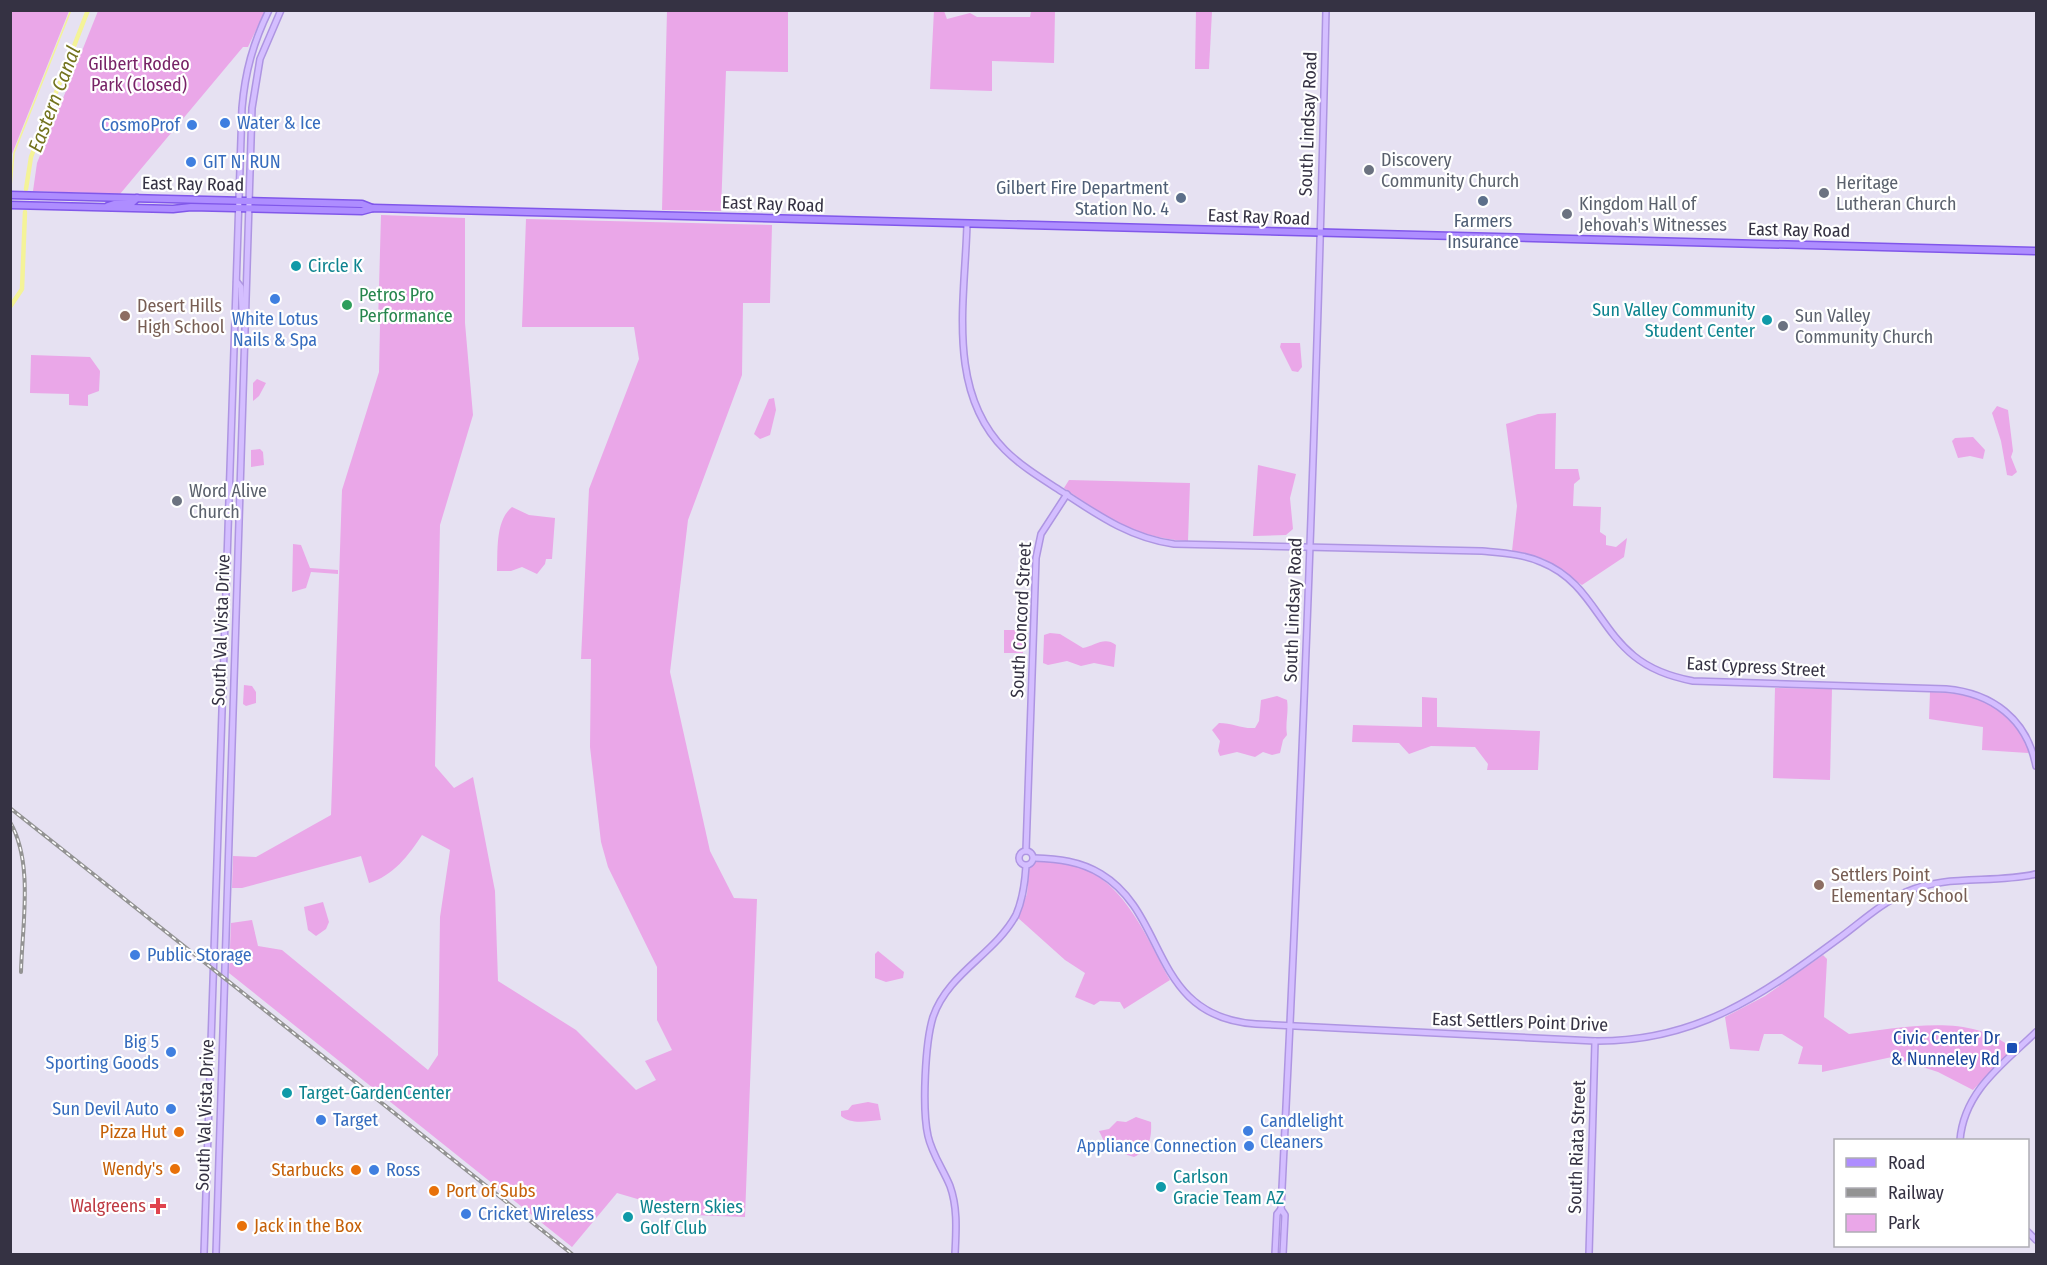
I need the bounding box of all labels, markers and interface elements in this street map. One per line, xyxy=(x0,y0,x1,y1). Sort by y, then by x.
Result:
water label: Eastern Canal xyxy=(23,43,85,155)
street label: South Lindsay Road xyxy=(1294,51,1322,197)
park label: Gilbert Rodeo Park (Closed) xyxy=(88,53,190,96)
place label: Water & Ice xyxy=(237,112,321,134)
place label: CosmoProf xyxy=(101,114,181,136)
marker: Water & Ice xyxy=(218,116,232,130)
marker: CosmoProf xyxy=(185,118,199,132)
place label: Discovery Community Church xyxy=(1381,149,1519,192)
place label: GIT N' RUN xyxy=(203,151,281,173)
marker: GIT N' RUN xyxy=(184,155,198,169)
marker: Discovery Community Church xyxy=(1362,163,1376,177)
street label: East Ray Road xyxy=(142,172,244,196)
place label: Heritage Lutheran Church xyxy=(1836,172,1956,215)
place label: Gilbert Fire Department Station No. 4 xyxy=(996,177,1169,220)
marker: Heritage Lutheran Church xyxy=(1817,186,1831,200)
street label: East Ray Road xyxy=(721,191,825,217)
marker: Gilbert Fire Department Station No. 4 xyxy=(1174,191,1188,205)
place label: Kingdom Hall of Jehovah's Witnesses xyxy=(1579,193,1727,236)
marker: Farmers Insurance xyxy=(1476,194,1490,208)
street label: East Ray Road xyxy=(1207,204,1311,230)
marker: Kingdom Hall of Jehovah's Witnesses xyxy=(1560,207,1574,221)
place label: Farmers Insurance xyxy=(1447,210,1519,253)
street label: East Ray Road xyxy=(1748,218,1850,242)
place label: Circle K xyxy=(308,255,363,277)
marker: Circle K xyxy=(289,259,303,273)
place label: Petros Pro Performance xyxy=(359,284,453,327)
marker: White Lotus Nails & Spa xyxy=(268,292,282,306)
place label: Desert Hills High School xyxy=(137,295,225,338)
marker: Petros Pro Performance xyxy=(340,298,354,312)
place label: Sun Valley Community Student Center xyxy=(1592,299,1756,342)
place label: Sun Valley Community Church xyxy=(1795,305,1933,348)
place label: White Lotus Nails & Spa xyxy=(232,308,318,351)
marker: Desert Hills High School xyxy=(118,309,132,323)
marker: Sun Valley Community Student Center xyxy=(1760,313,1774,327)
marker: Sun Valley Community Church xyxy=(1776,319,1790,333)
place label: Word Alive Church xyxy=(189,480,267,523)
marker: Word Alive Church xyxy=(170,494,184,508)
street label: South Lindsay Road xyxy=(1279,537,1307,683)
street label: South Concord Street xyxy=(1006,541,1036,698)
street label: South Val Vista Drive xyxy=(207,554,235,706)
street label: East Cypress Street xyxy=(1686,652,1826,682)
place label: Settlers Point Elementary School xyxy=(1831,864,1968,907)
marker: Settlers Point Elementary School xyxy=(1812,878,1826,892)
place label: Public Storage xyxy=(147,944,252,966)
marker: Public Storage xyxy=(128,948,142,962)
street label: East Settlers Point Drive xyxy=(1432,1008,1609,1036)
place label: Civic Center Dr & Nunneley Rd xyxy=(1891,1027,2001,1070)
place label: Big 5 Sporting Goods xyxy=(46,1031,159,1074)
street label: South Val Vista Drive xyxy=(191,1039,219,1191)
marker: Civic Center Dr & Nunneley Rd xyxy=(2005,1041,2019,1055)
marker: Big 5 Sporting Goods xyxy=(164,1045,178,1059)
street label: South Riata Street xyxy=(1564,1080,1590,1214)
place label: Target-GardenCenter xyxy=(299,1082,452,1104)
marker: Target-GardenCenter xyxy=(280,1086,294,1100)
place label: Sun Devil Auto xyxy=(52,1098,159,1120)
marker: Sun Devil Auto xyxy=(164,1102,178,1116)
place label: Target xyxy=(333,1109,378,1131)
place label: Candlelight Cleaners xyxy=(1260,1110,1344,1153)
marker: Target xyxy=(314,1113,328,1127)
place label: Pizza Hut xyxy=(100,1121,167,1143)
marker: Candlelight Cleaners xyxy=(1241,1124,1255,1138)
marker: Pizza Hut xyxy=(172,1125,186,1139)
place label: Appliance Connection xyxy=(1077,1135,1237,1157)
marker: Appliance Connection xyxy=(1242,1139,1256,1153)
legend xyxy=(1834,1139,2029,1247)
text: Road xyxy=(1888,1152,1925,1174)
place label: Wendy's xyxy=(103,1158,163,1180)
place label: Starbucks xyxy=(272,1159,344,1181)
place label: Ross xyxy=(386,1159,421,1181)
marker: Wendy's xyxy=(168,1162,182,1176)
marker: Starbucks xyxy=(349,1163,363,1177)
marker: Ross xyxy=(367,1163,381,1177)
place label: Carlson Gracie Team AZ xyxy=(1173,1166,1284,1209)
place label: Port of Subs xyxy=(446,1180,536,1202)
marker: Carlson Gracie Team AZ xyxy=(1154,1180,1168,1194)
text: Railway xyxy=(1888,1182,1944,1204)
marker: Port of Subs xyxy=(427,1184,441,1198)
place label: Walgreens xyxy=(70,1195,146,1217)
place label: Western Skies Golf Club xyxy=(640,1196,743,1239)
marker: Walgreens xyxy=(151,1199,165,1213)
place label: Cricket Wireless xyxy=(478,1203,594,1225)
marker: Cricket Wireless xyxy=(459,1207,473,1221)
marker: Western Skies Golf Club xyxy=(621,1210,635,1224)
text: Park xyxy=(1888,1212,1921,1234)
place label: Jack in the Box xyxy=(254,1215,362,1237)
marker: Jack in the Box xyxy=(235,1219,249,1233)

